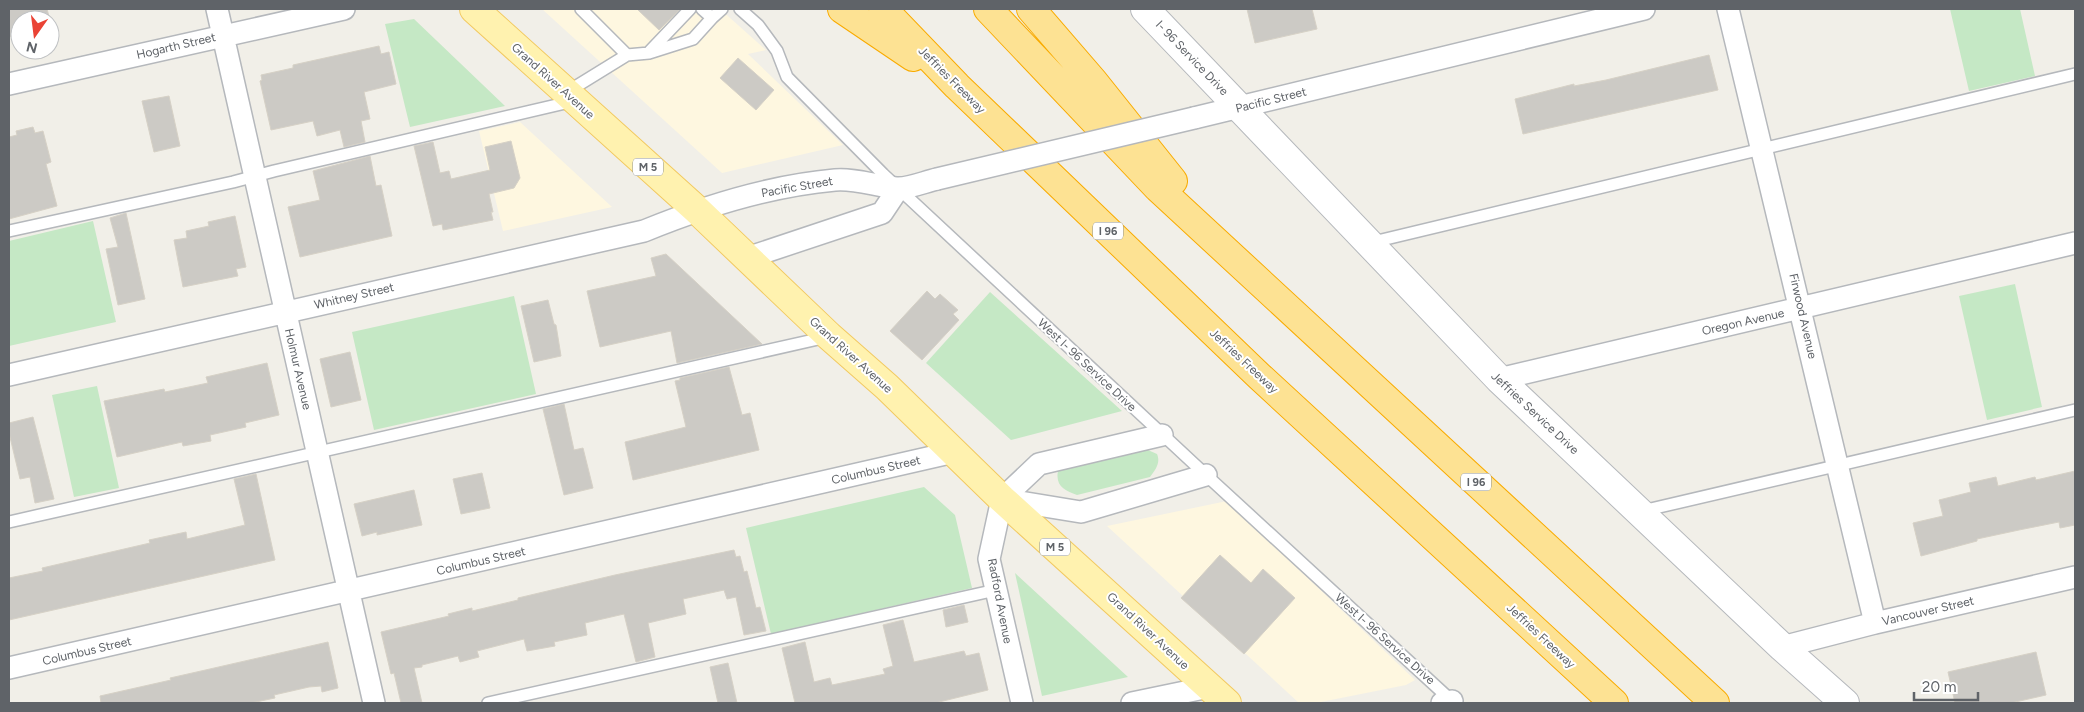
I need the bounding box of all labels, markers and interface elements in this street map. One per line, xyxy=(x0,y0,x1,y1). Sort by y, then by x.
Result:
north arrow xyxy=(10,10,60,60)
street label: I- 96 Service Drive xyxy=(1153,18,1232,99)
street label: Hogarth Street xyxy=(135,30,217,62)
text: N xyxy=(25,38,39,57)
street label: Grand River Avenue xyxy=(509,40,598,122)
street label: Jeffries Freeway xyxy=(916,44,989,117)
street label: Pacific Street xyxy=(1234,84,1308,116)
road number: M 5 xyxy=(633,158,663,176)
street label: Pacific Street xyxy=(760,174,834,200)
road number: I 96 xyxy=(1093,222,1123,240)
street label: Firwood Avenue xyxy=(1786,272,1820,360)
street label: Whitney Street xyxy=(313,280,396,312)
street label: Oregon Avenue xyxy=(1700,306,1786,338)
street label: Grand River Avenue xyxy=(807,314,896,396)
street label: West I- 96 Service Drive xyxy=(1035,316,1139,414)
street label: Jeffries Freeway xyxy=(1207,326,1282,397)
street label: Holmur Avenue xyxy=(282,327,314,412)
street label: Jeffries Service Drive xyxy=(1488,369,1582,457)
street label: Columbus Street xyxy=(830,453,922,487)
road number: I 96 xyxy=(1461,474,1491,491)
road number: M 5 xyxy=(1040,538,1070,556)
street label: Columbus Street xyxy=(435,544,527,578)
street label: Radford Avenue xyxy=(985,557,1015,645)
street label: Grand River Avenue xyxy=(1104,590,1192,673)
street label: West I- 96 Service Drive xyxy=(1332,591,1438,688)
street label: Vancouver Street xyxy=(1881,593,1976,628)
street label: Jeffries Freeway xyxy=(1504,601,1579,672)
street label: Columbus Street xyxy=(41,634,133,668)
scale bar xyxy=(1914,670,1978,702)
text: 20 m xyxy=(1922,678,1956,696)

